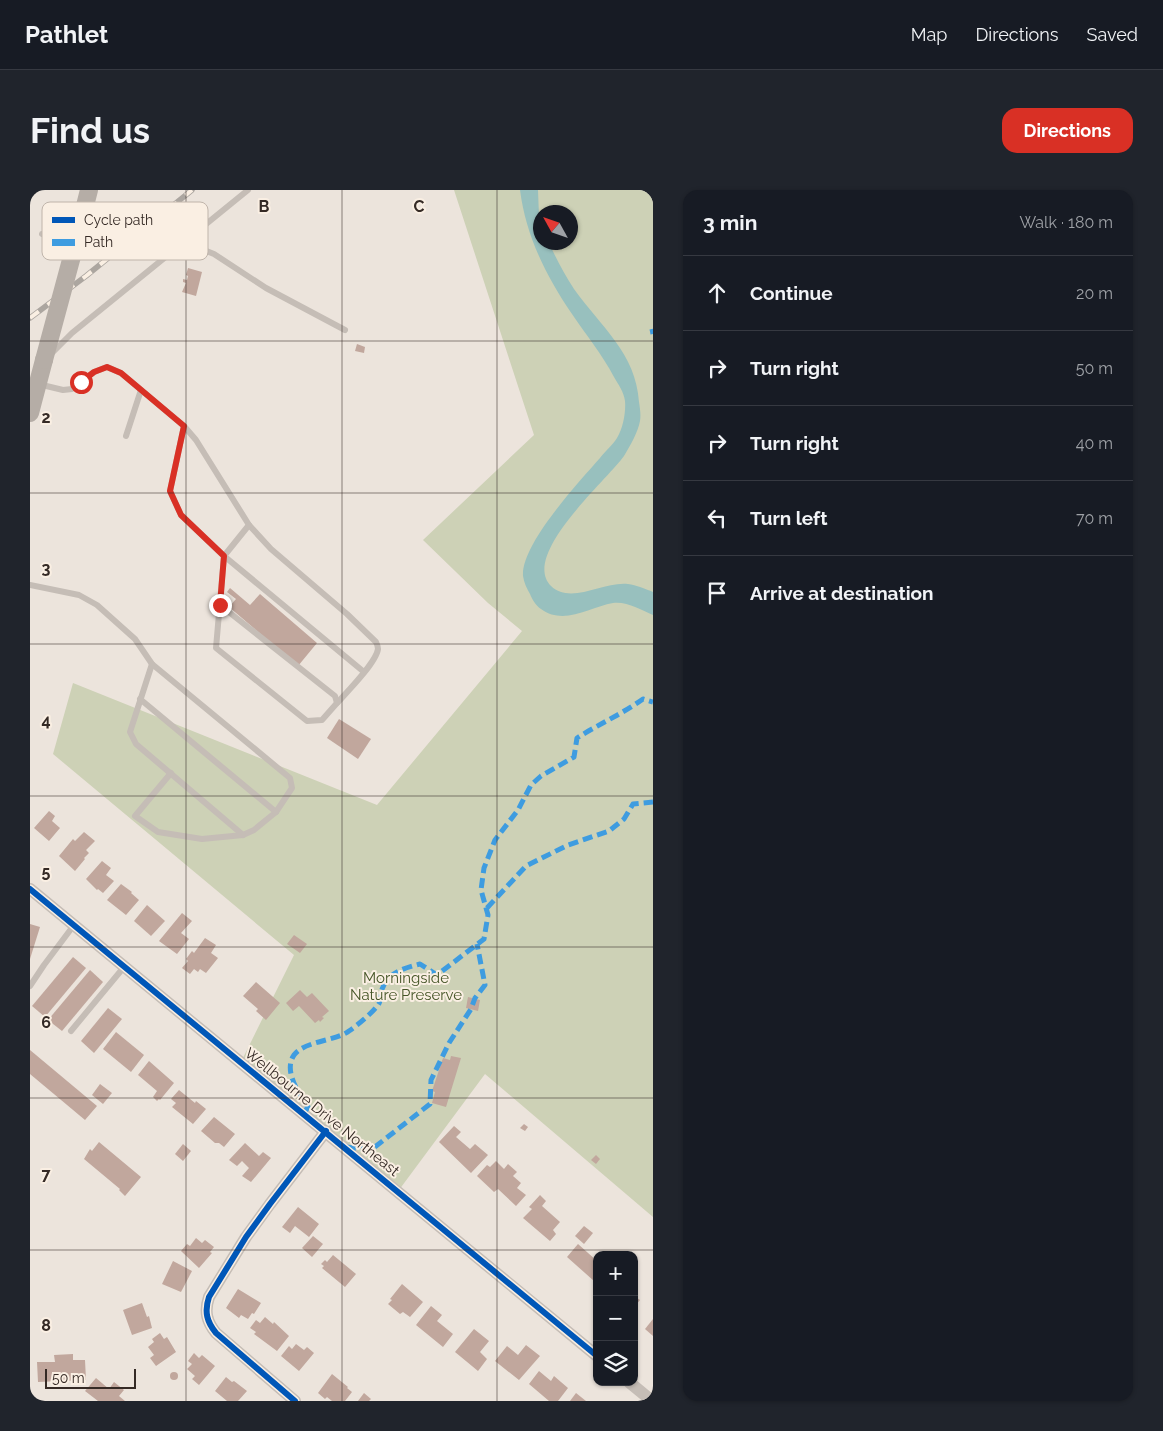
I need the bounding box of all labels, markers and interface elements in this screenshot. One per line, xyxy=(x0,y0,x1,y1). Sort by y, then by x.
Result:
text: Pathlet xyxy=(25,20,108,49)
text: Map xyxy=(911,24,947,45)
text: Directions xyxy=(975,24,1059,45)
text: Saved xyxy=(1087,24,1138,45)
button: Directions xyxy=(1002,108,1133,153)
text: Find us xyxy=(30,110,150,151)
text: B xyxy=(259,197,270,216)
text: C xyxy=(414,197,425,216)
legend xyxy=(42,202,208,260)
north arrow xyxy=(533,205,578,250)
text: 3 min xyxy=(703,210,757,235)
text: Cycle path xyxy=(84,212,153,228)
text: Walk · 180 m xyxy=(1019,213,1113,232)
text: Path xyxy=(84,234,113,250)
icon: ahead xyxy=(703,279,731,307)
text: Continue xyxy=(750,282,833,304)
text: 20 m xyxy=(1076,284,1113,303)
icon: right xyxy=(703,354,731,382)
text: Turn right xyxy=(750,357,839,379)
text: 50 m xyxy=(1076,359,1113,378)
route start xyxy=(70,371,93,394)
text: 2 xyxy=(41,408,51,427)
icon: right xyxy=(703,429,731,457)
text: Turn right xyxy=(750,432,839,454)
text: 40 m xyxy=(1076,434,1113,453)
icon: left xyxy=(703,504,731,532)
text: Turn left xyxy=(750,507,827,529)
text: 70 m xyxy=(1076,509,1113,528)
text: 3 xyxy=(42,559,51,578)
icon: arrive xyxy=(703,579,731,607)
text: Arrive at destination xyxy=(750,582,934,604)
route end xyxy=(209,594,232,617)
text: 4 xyxy=(41,711,51,730)
text: 5 xyxy=(42,862,51,881)
park label: Morningside Nature Preserve xyxy=(350,969,462,1004)
text: 6 xyxy=(41,1013,51,1032)
street label: Wellbourne Drive Northeast xyxy=(241,1044,403,1180)
text: 7 xyxy=(42,1165,51,1184)
map controls xyxy=(593,1251,638,1386)
button: + xyxy=(593,1251,638,1296)
button: − xyxy=(593,1296,638,1341)
text: 8 xyxy=(41,1316,51,1335)
button: layers xyxy=(593,1341,638,1386)
scale bar xyxy=(45,1366,136,1389)
text: 50 m xyxy=(52,1370,85,1386)

